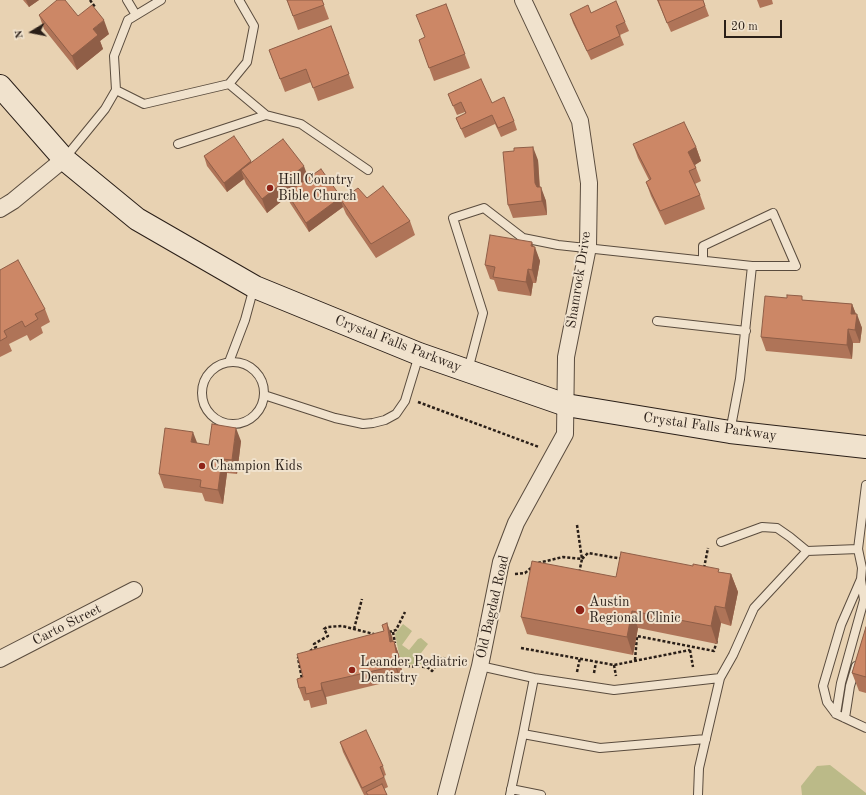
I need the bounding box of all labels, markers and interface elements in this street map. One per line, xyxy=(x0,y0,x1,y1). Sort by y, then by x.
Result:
north arrow xyxy=(12,12,52,52)
scale bar xyxy=(726,12,784,38)
text: 20 m xyxy=(731,21,758,33)
text: N xyxy=(14,29,26,39)
place label: Hill Country Bible Church xyxy=(278,172,357,204)
marker: Hill Country Bible Church xyxy=(265,183,275,193)
street label: Shamrock Drive xyxy=(563,230,595,330)
street label: Crystal Falls Parkway xyxy=(332,312,464,376)
street label: Crystal Falls Parkway xyxy=(642,409,778,445)
place label: Champion Kids xyxy=(210,458,302,474)
marker: Champion Kids xyxy=(197,461,207,471)
street label: Old Bagdad Road xyxy=(473,554,513,660)
place label: Austin Regional Clinic xyxy=(589,594,680,626)
street label: Carto Street xyxy=(30,601,104,649)
marker: Austin Regional Clinic xyxy=(574,604,586,616)
place label: Leander Pediatric Dentistry xyxy=(360,654,467,686)
marker: Leander Pediatric Dentistry xyxy=(347,665,357,675)

